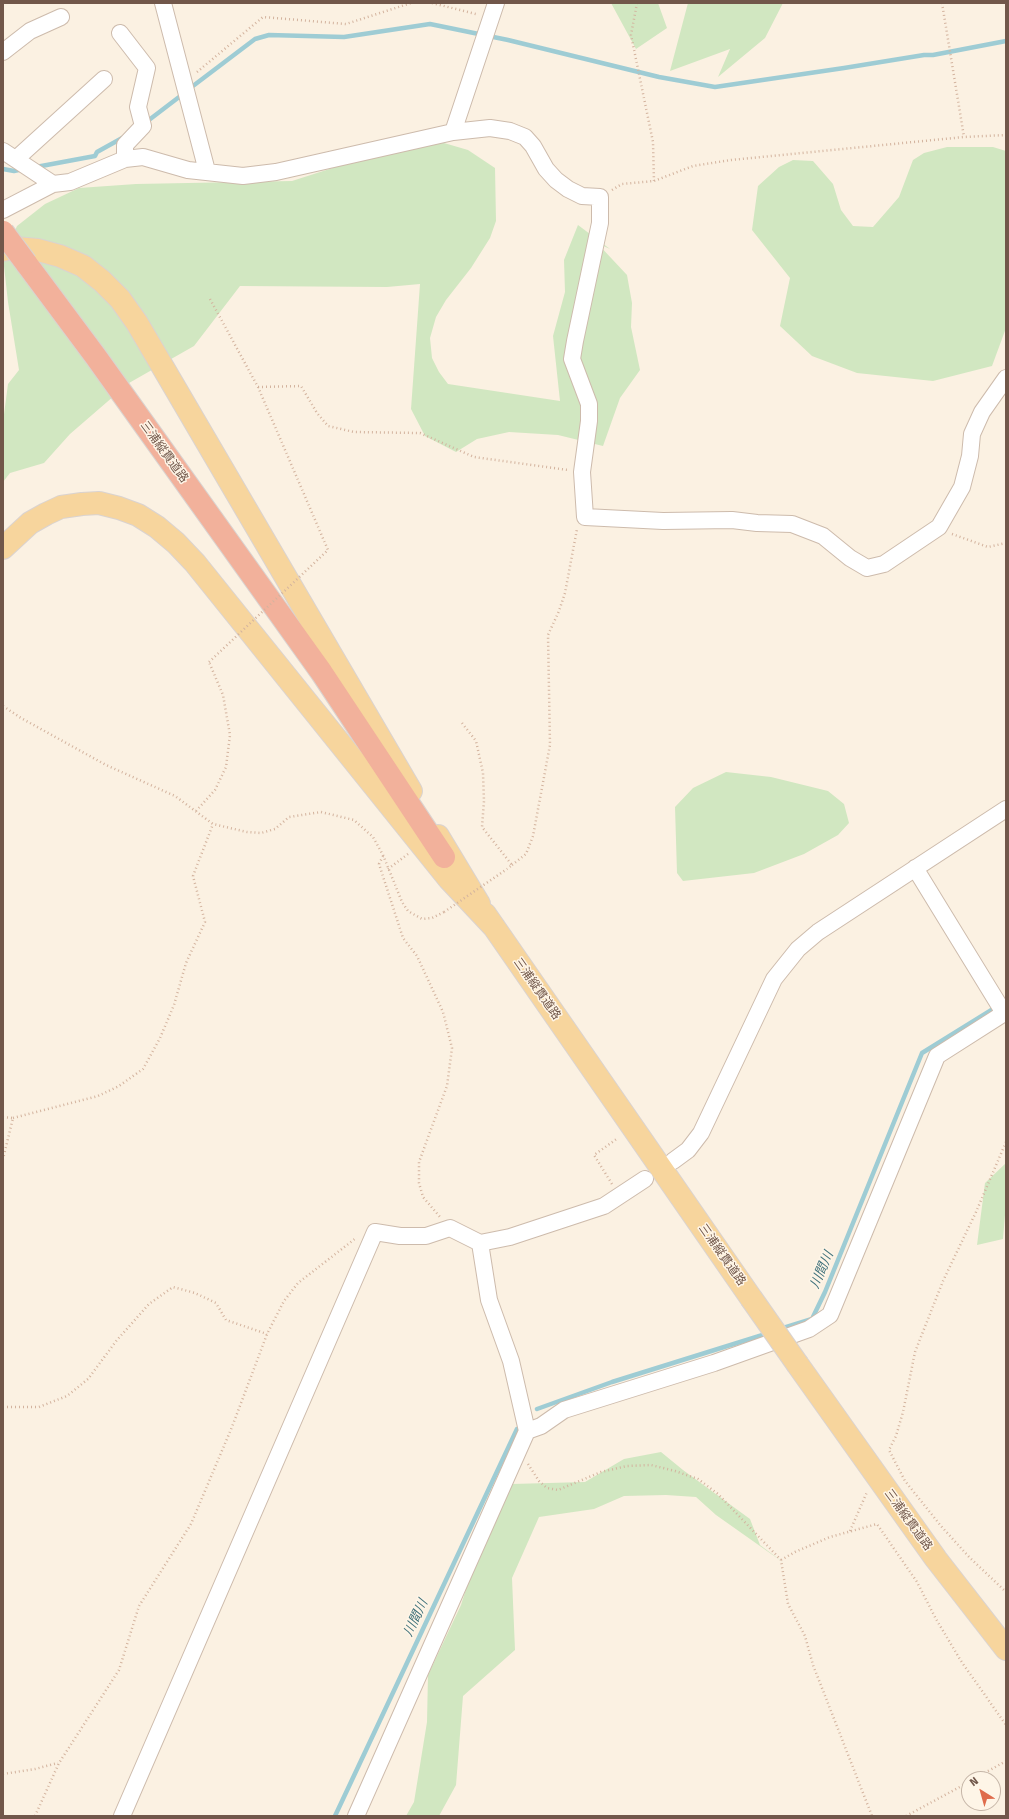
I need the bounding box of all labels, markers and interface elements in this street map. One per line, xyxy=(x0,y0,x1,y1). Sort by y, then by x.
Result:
street label: 三浦縦貫道路 xyxy=(137,419,191,485)
street label: 三浦縦貫道路 xyxy=(510,955,564,1023)
street label: 三浦縦貫道路 xyxy=(695,1221,749,1289)
water label: 川間川 xyxy=(807,1249,837,1291)
street label: 三浦縦貫道路 xyxy=(881,1487,935,1553)
water label: 川間川 xyxy=(401,1597,431,1639)
north arrow xyxy=(961,1771,1001,1811)
text: N xyxy=(967,1774,981,1789)

